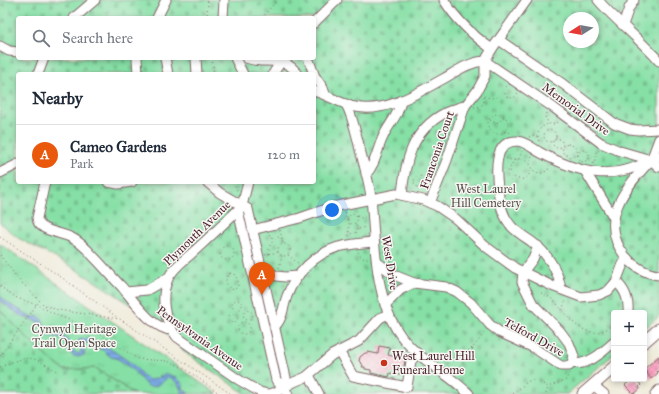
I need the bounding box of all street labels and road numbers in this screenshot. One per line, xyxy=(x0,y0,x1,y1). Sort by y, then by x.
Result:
street label: Memorial Drive xyxy=(540,80,612,138)
street label: Franconia Court xyxy=(417,108,457,191)
street label: Plymouth Avenue xyxy=(161,198,233,268)
street label: West Drive xyxy=(379,235,401,291)
street label: Pennsylvania Avenue xyxy=(154,303,246,373)
street label: Telford Drive xyxy=(502,315,566,359)

